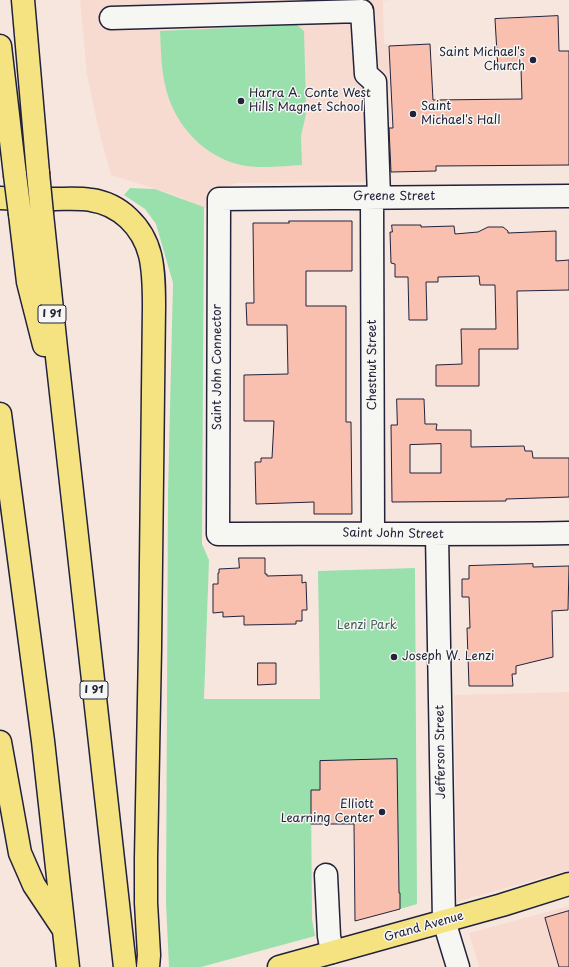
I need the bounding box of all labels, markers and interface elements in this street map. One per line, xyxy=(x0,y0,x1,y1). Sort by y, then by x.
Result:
place label: Saint Michael's Church xyxy=(439,46,525,74)
marker: Saint Michael's Church xyxy=(528,55,538,65)
place label: Harra A. Conte West Hills Magnet School xyxy=(249,87,371,115)
marker: Harra A. Conte West Hills Magnet School xyxy=(236,96,246,106)
place label: Saint Michael's Hall xyxy=(421,100,500,128)
marker: Saint Michael's Hall xyxy=(408,109,418,119)
street label: Greene Street xyxy=(353,190,435,204)
street label: Saint John Connector xyxy=(211,304,225,430)
road number: I 91 xyxy=(38,305,66,323)
street label: Chestnut Street xyxy=(366,320,380,410)
street label: Saint John Street xyxy=(342,526,444,542)
park label: Lenzi Park xyxy=(337,619,397,633)
place label: Joseph W. Lenzi xyxy=(402,650,494,664)
marker: Joseph W. Lenzi xyxy=(389,652,399,662)
road number: I 91 xyxy=(80,681,108,699)
street label: Jefferson Street xyxy=(433,705,449,799)
place label: Elliott Learning Center xyxy=(281,798,374,826)
marker: Elliott Learning Center xyxy=(377,807,387,817)
street label: Grand Avenue xyxy=(383,909,465,945)

